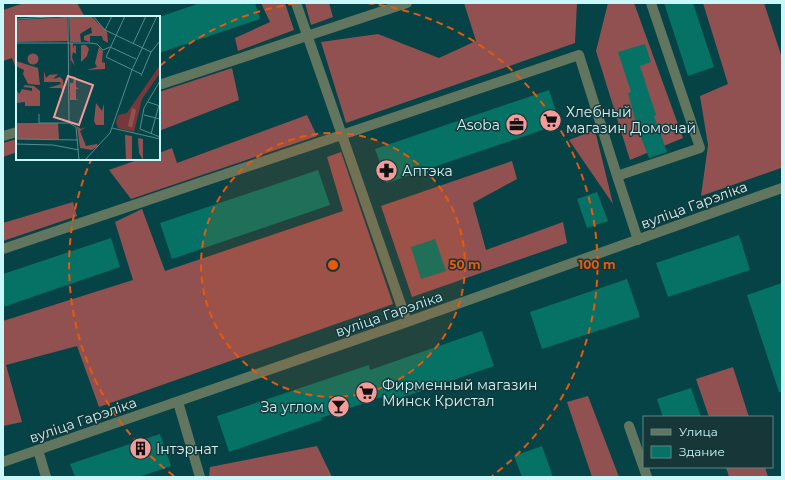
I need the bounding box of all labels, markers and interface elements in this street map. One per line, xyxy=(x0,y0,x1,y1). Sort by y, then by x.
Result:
inset map xyxy=(16,16,160,160)
place label: Хлебный магазин Домочай xyxy=(566,103,696,137)
supermarket icon: Хлебный магазин Домочай xyxy=(537,107,563,133)
office icon: Asoba xyxy=(503,112,529,138)
place label: Asoba xyxy=(457,116,500,134)
pharmacy icon: Аптэка xyxy=(373,158,399,184)
place label: Аптэка xyxy=(402,162,453,180)
street label: вуліца Гарэліка xyxy=(638,177,750,233)
text: 50 m xyxy=(449,257,481,272)
text: 100 m xyxy=(579,257,615,272)
centre of rings xyxy=(326,258,340,272)
street label: вуліца Гарэліка xyxy=(333,287,445,341)
place label: Фирменный магазин Минск Кристал xyxy=(382,376,538,410)
supermarket icon: Фирменный магазин Минск Кристал xyxy=(354,380,380,406)
street label: вуліца Гарэліка xyxy=(27,393,139,447)
bar icon: За углом xyxy=(326,394,352,420)
place label: За углом xyxy=(261,398,324,416)
legend xyxy=(643,416,773,468)
text: Улица xyxy=(679,424,718,439)
building icon: Інтэрнат xyxy=(127,436,153,462)
place label: Інтэрнат xyxy=(156,440,219,458)
text: Здание xyxy=(679,444,725,459)

